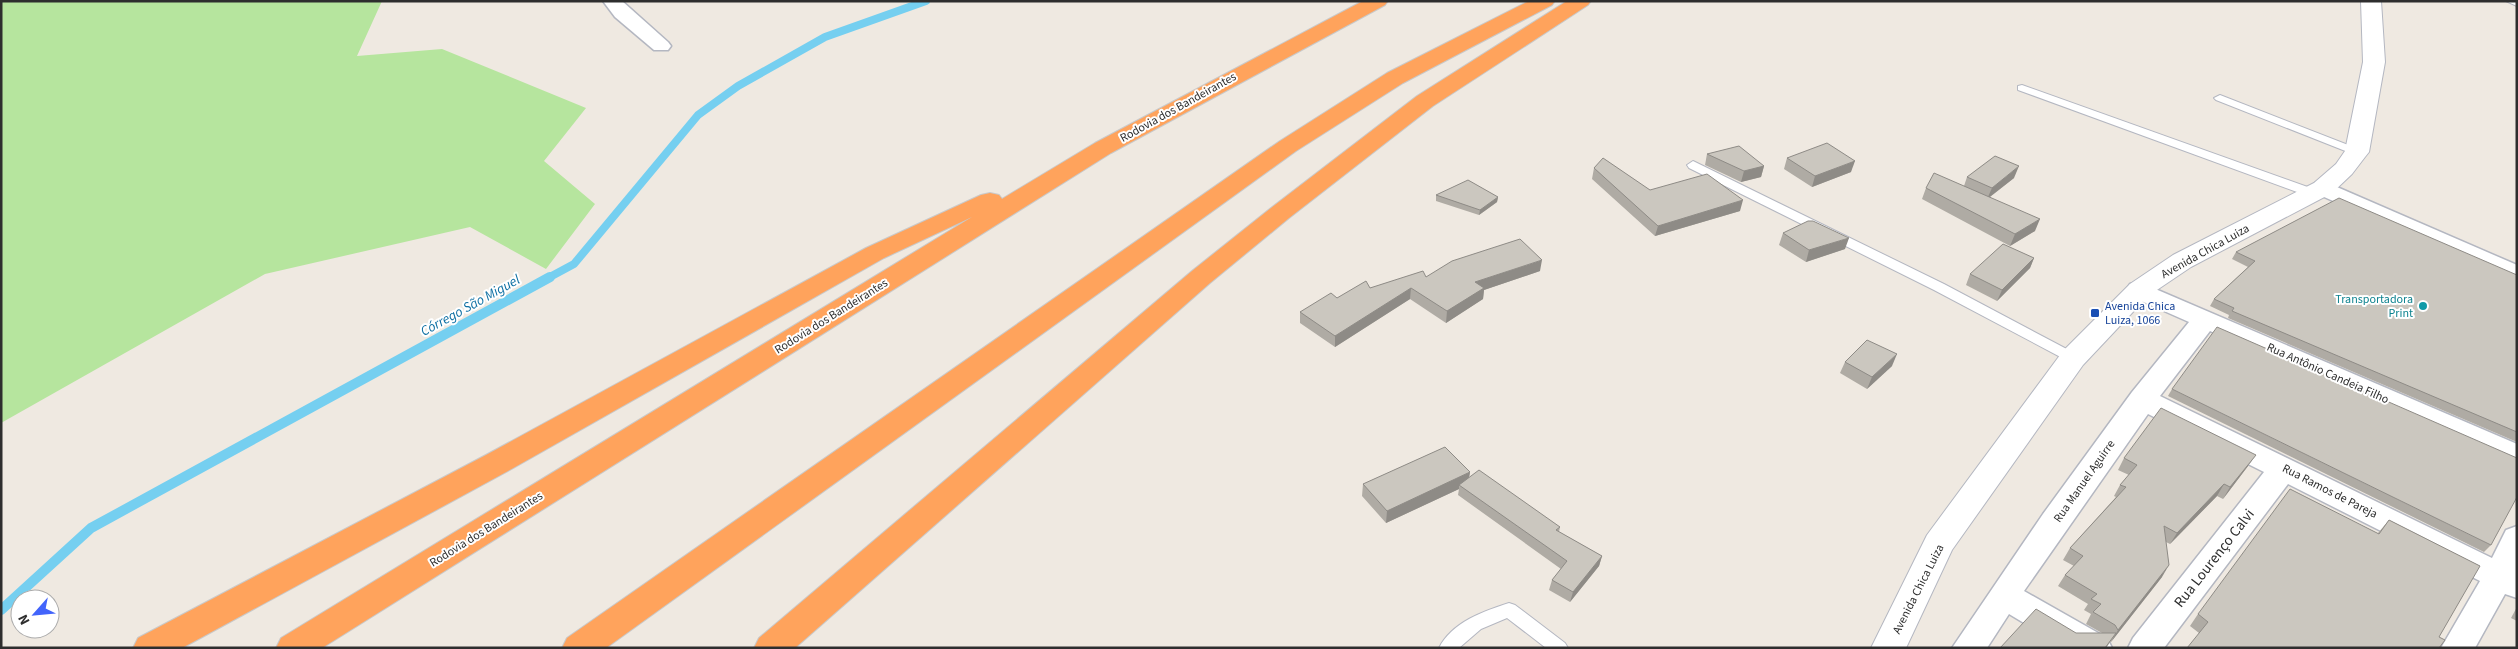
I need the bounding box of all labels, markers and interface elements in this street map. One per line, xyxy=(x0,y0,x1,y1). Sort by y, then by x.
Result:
street label: Rodovia dos Bandeirantes xyxy=(1117,68,1239,147)
street label: Avenida Chica Luiza xyxy=(2158,220,2253,283)
water label: Córrego São Miguel xyxy=(417,270,524,342)
street label: Rodovia dos Bandeirantes xyxy=(771,275,891,358)
place label: Transportadora Print xyxy=(2335,291,2413,322)
place label: Avenida Chica Luiza, 1066 xyxy=(2105,298,2175,329)
marker: Transportadora Print xyxy=(2417,300,2429,312)
marker: Avenida Chica Luiza, 1066 xyxy=(2089,307,2101,319)
street label: Rua Antônio Candeia Filho xyxy=(2264,339,2392,408)
street label: Rua Manuel Aguirre xyxy=(2050,437,2119,526)
street label: Rua Ramos de Pareja xyxy=(2279,460,2380,523)
street label: Rodovia dos Bandeirantes xyxy=(426,488,546,571)
street label: Rua Lourenço Calvi xyxy=(2169,505,2260,612)
street label: Avenida Chica Luiza xyxy=(1888,541,1948,637)
north arrow xyxy=(10,589,60,639)
text: N xyxy=(13,611,35,628)

